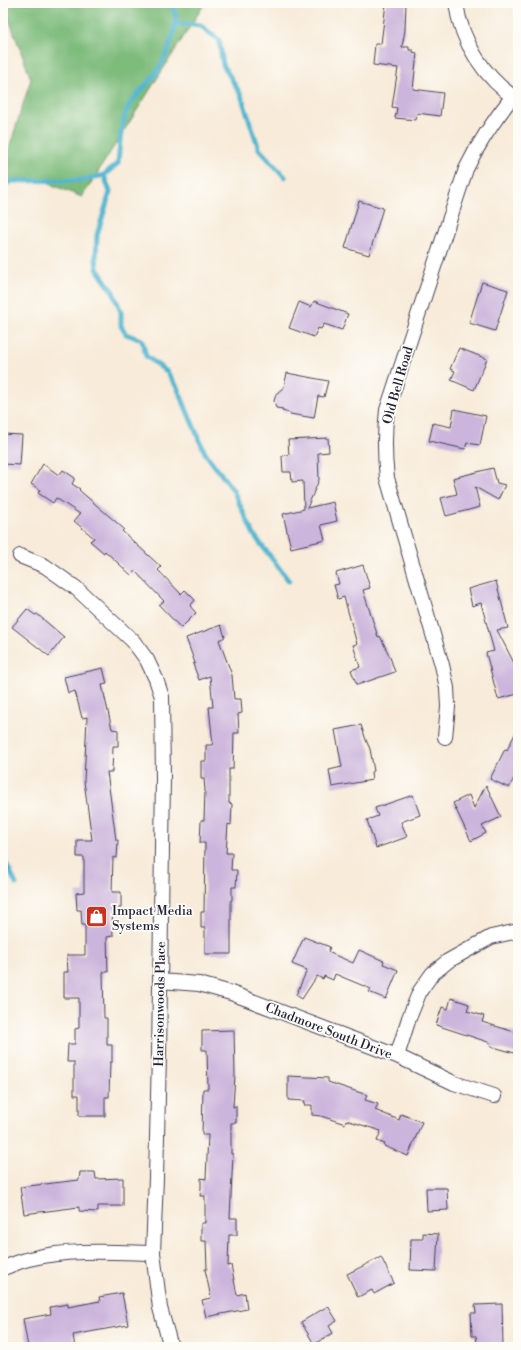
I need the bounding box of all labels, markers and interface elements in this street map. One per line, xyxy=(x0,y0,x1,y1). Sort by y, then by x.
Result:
street label: Old Bell Road xyxy=(379,344,417,426)
place label: Impact Media Systems xyxy=(112,903,193,934)
shop icon: Impact Media Systems xyxy=(84,904,110,930)
street label: Harrisonwoods Place xyxy=(151,941,169,1067)
street label: Chadmore South Drive xyxy=(263,999,395,1063)

